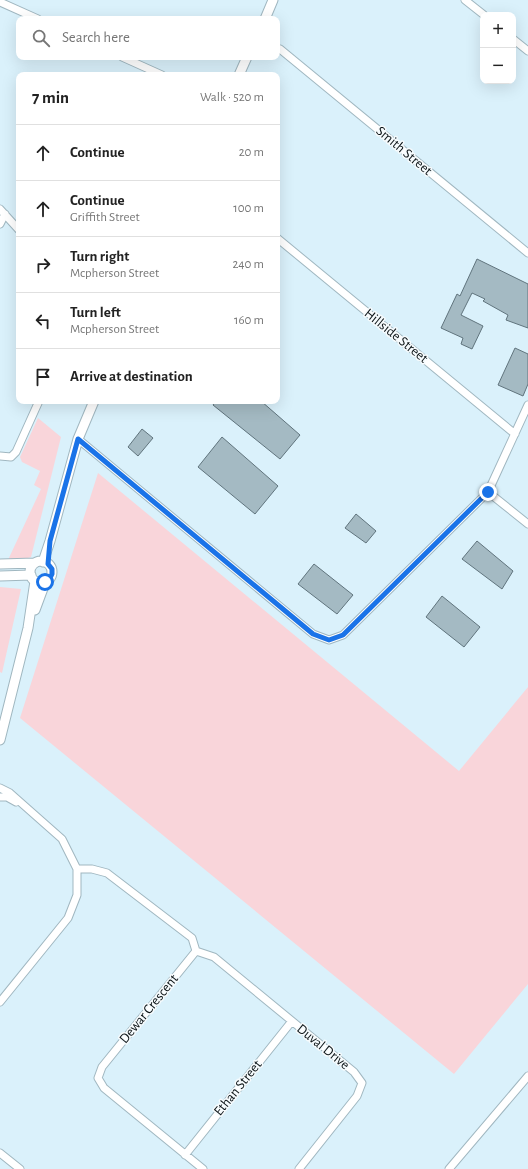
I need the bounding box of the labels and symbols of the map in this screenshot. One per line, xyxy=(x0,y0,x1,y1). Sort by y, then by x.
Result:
street label: Smith Street xyxy=(373,124,435,179)
street label: Hillside Street xyxy=(362,306,431,366)
route end xyxy=(479,483,497,501)
route start xyxy=(36,573,54,591)
street label: Dewar Crescent xyxy=(117,971,181,1046)
street label: Duval Drive xyxy=(294,1022,352,1072)
street label: Ethan Street xyxy=(211,1057,265,1118)

